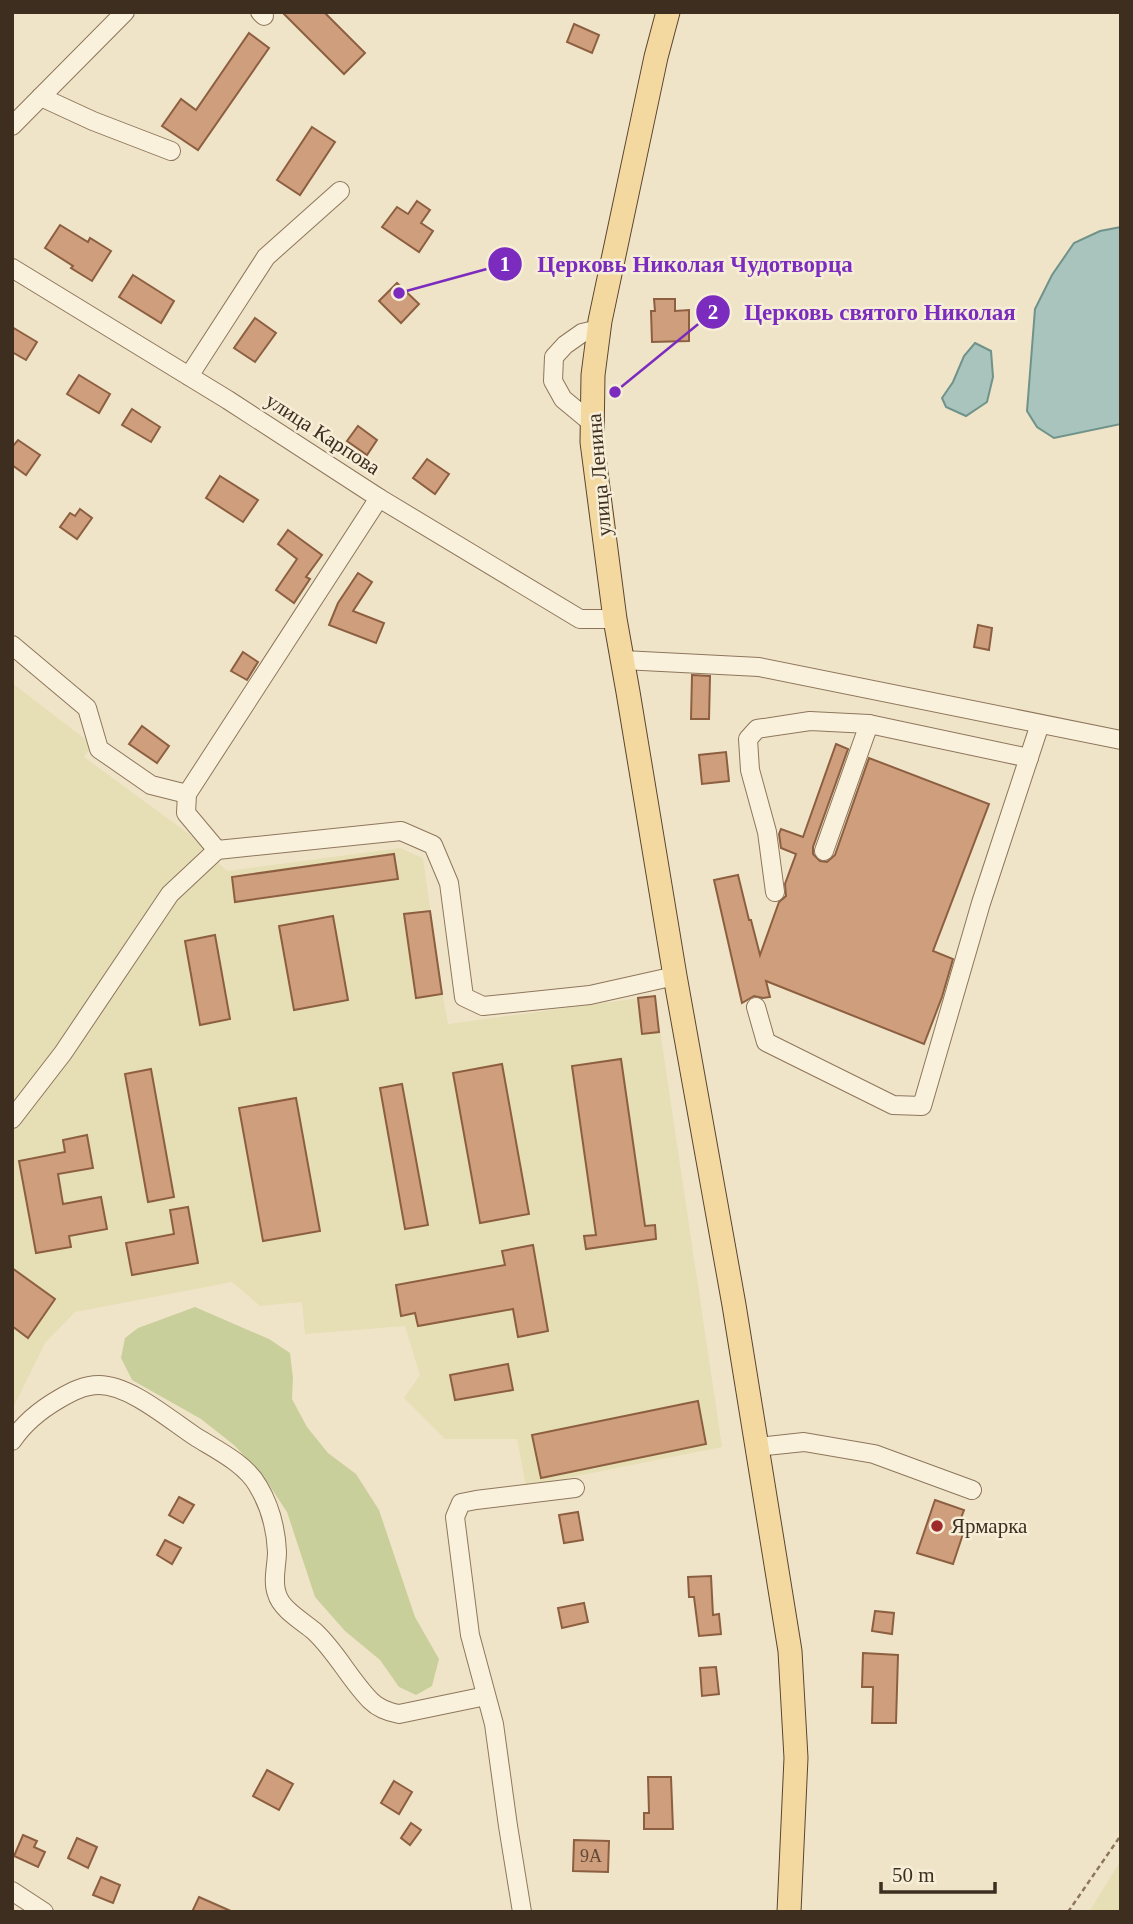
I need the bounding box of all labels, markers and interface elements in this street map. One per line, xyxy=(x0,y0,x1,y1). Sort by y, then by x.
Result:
callout: Церковь Николая Чудотворца xyxy=(488,242,866,286)
text: 1 xyxy=(500,252,510,276)
text: Церковь Николая Чудотворца xyxy=(537,252,853,277)
callout: Церковь святого Николая xyxy=(695,290,1030,334)
text: 2 xyxy=(708,300,718,324)
text: Церковь святого Николая xyxy=(744,300,1016,325)
street label: улица Карпова xyxy=(261,388,385,480)
street label: улица Ленина xyxy=(582,412,616,538)
place label: Ярмарка xyxy=(951,1514,1028,1538)
marker: Ярмарка xyxy=(929,1518,945,1534)
house number: 9А xyxy=(580,1846,602,1866)
scale bar xyxy=(881,1850,995,1894)
text: 50 m xyxy=(892,1863,935,1887)

